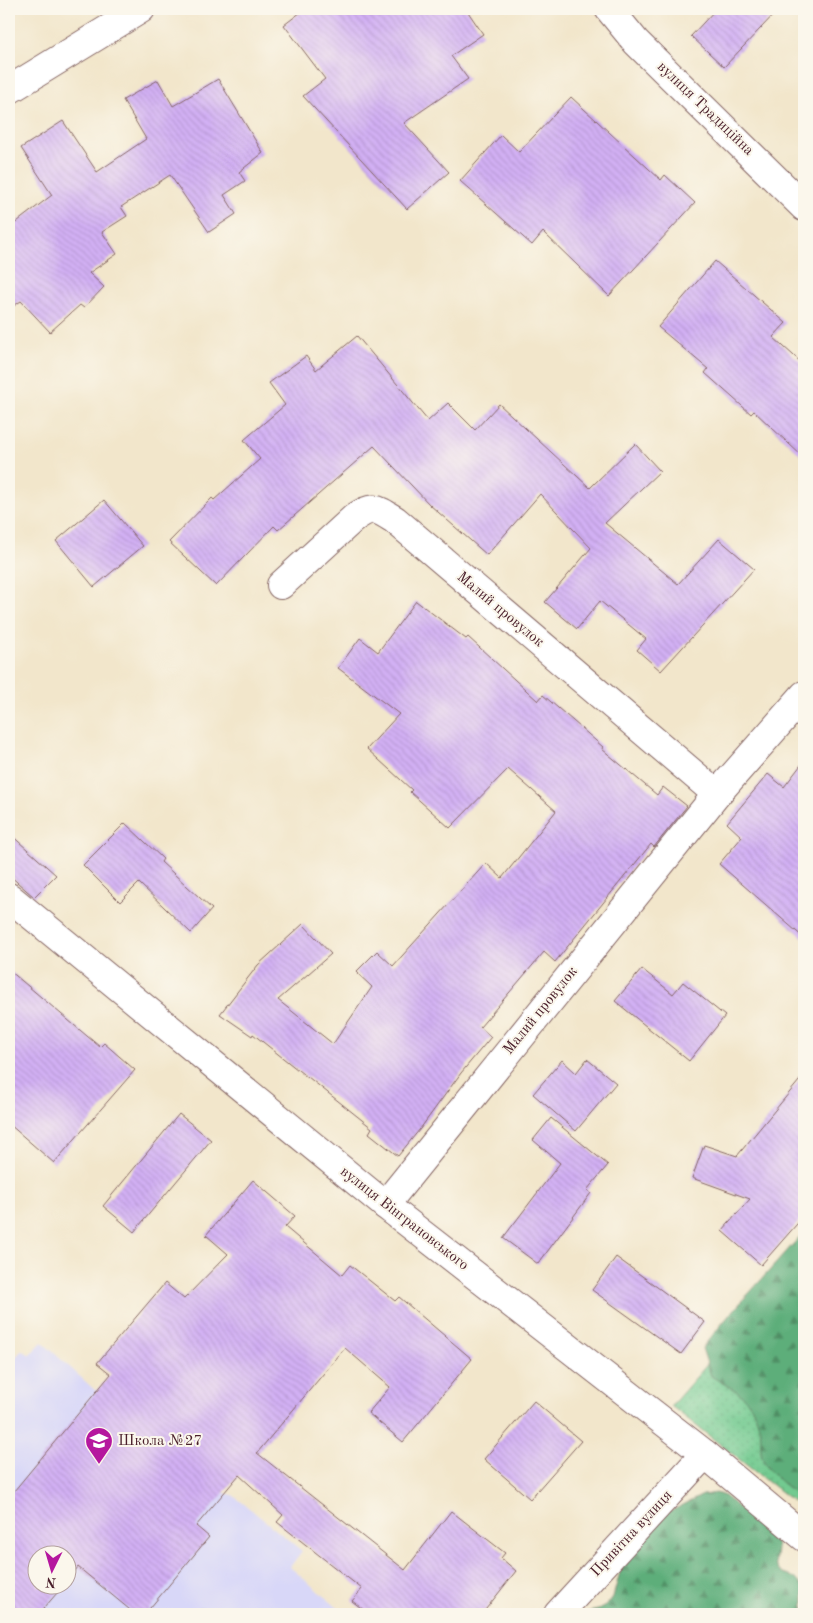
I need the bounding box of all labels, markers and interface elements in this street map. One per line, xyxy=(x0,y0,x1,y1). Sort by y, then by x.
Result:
street label: вулиця Традиційна xyxy=(654,59,756,159)
street label: Малий провулок xyxy=(454,569,547,651)
street label: Малий провулок xyxy=(501,964,581,1058)
street label: вулиця Вінграновського xyxy=(337,1164,471,1274)
school or university icon: Школа №27 xyxy=(84,1426,114,1465)
place label: Школа №27 xyxy=(118,1434,202,1449)
street label: Привітна вулиця xyxy=(588,1488,676,1580)
north arrow xyxy=(28,1546,78,1596)
text: N xyxy=(45,1574,57,1589)

